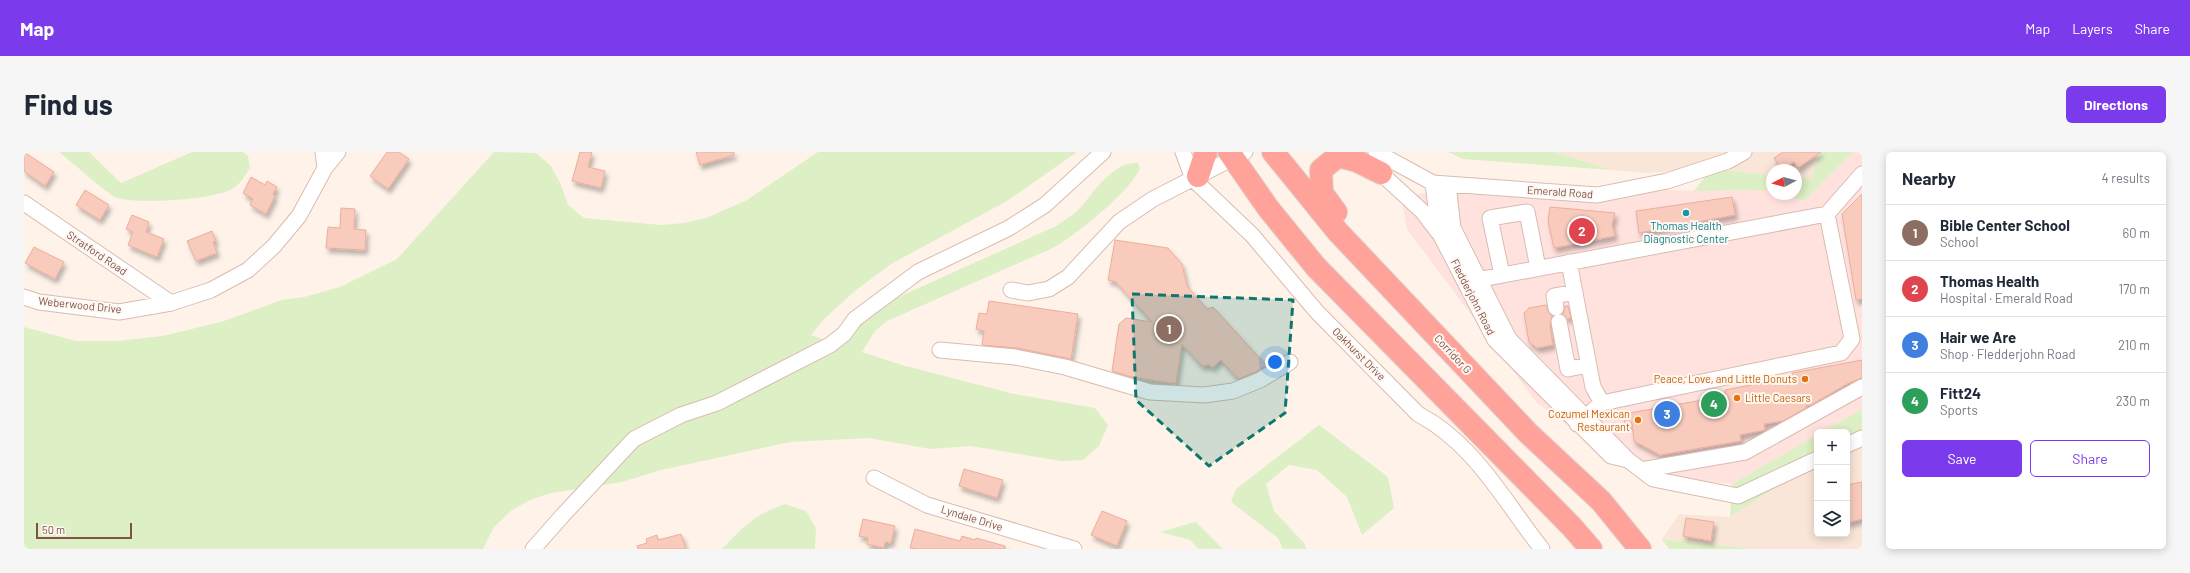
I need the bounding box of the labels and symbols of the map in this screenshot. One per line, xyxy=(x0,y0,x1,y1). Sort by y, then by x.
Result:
north arrow xyxy=(1766,164,1802,200)
street label: Emerald Road xyxy=(1527,183,1594,200)
marker: Thomas Health Diagnostic Center xyxy=(1681,208,1691,218)
pin: 2 xyxy=(1569,216,1595,246)
place label: Thomas Health Diagnostic Center xyxy=(1643,219,1729,245)
street label: Stratford Road xyxy=(65,228,130,278)
street label: Fledderjohn Road xyxy=(1449,257,1498,337)
street label: Weberwood Drive xyxy=(38,294,122,315)
pin: 1 xyxy=(1156,314,1182,344)
street label: Oakhurst Drive xyxy=(1330,324,1389,383)
street label: Corridor G xyxy=(1432,332,1475,376)
your location xyxy=(1265,352,1285,372)
place label: Peace, Love, and Little Donuts xyxy=(1654,372,1797,385)
marker: Peace, Love, and Little Donuts xyxy=(1800,374,1810,384)
pin: 4 xyxy=(1701,389,1727,419)
place label: Little Caesars xyxy=(1745,391,1811,404)
marker: Little Caesars xyxy=(1732,393,1742,403)
pin: 3 xyxy=(1654,399,1680,429)
place label: Cozumel Mexican Restaurant xyxy=(1548,407,1630,433)
marker: Cozumel Mexican Restaurant xyxy=(1633,415,1643,425)
street label: Lyndale Drive xyxy=(940,502,1005,533)
scale bar xyxy=(36,521,132,540)

